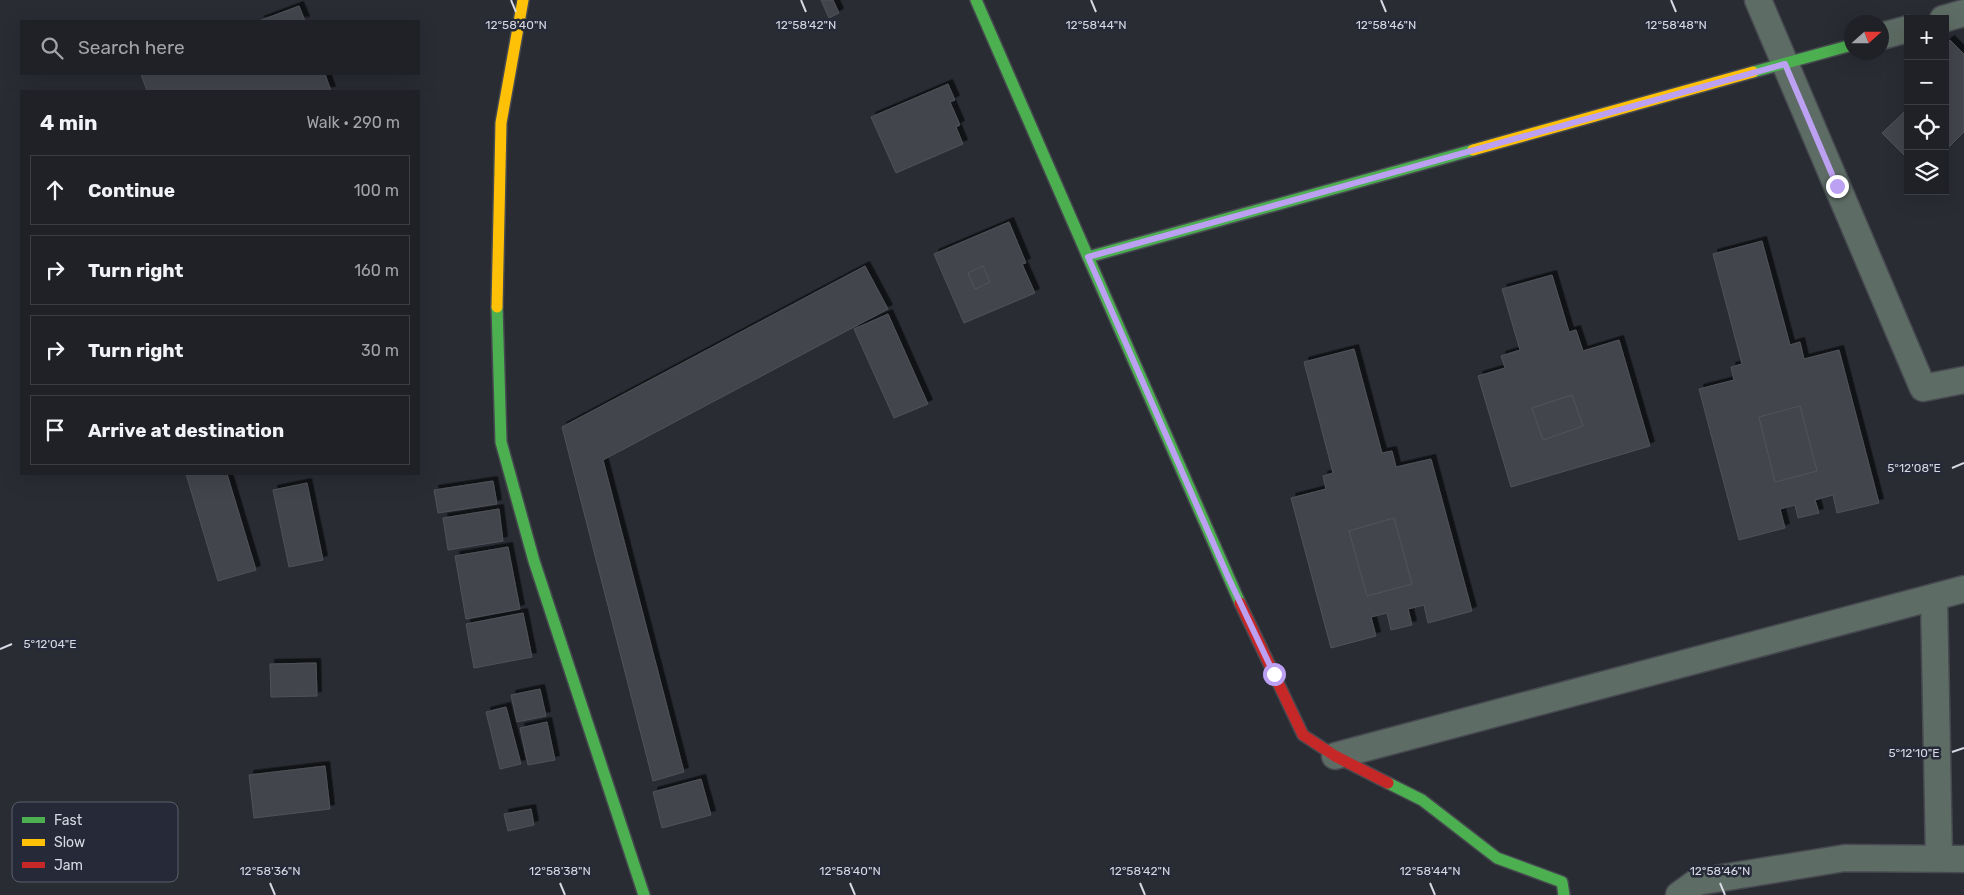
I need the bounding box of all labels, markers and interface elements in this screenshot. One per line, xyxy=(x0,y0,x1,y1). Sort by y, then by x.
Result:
north arrow xyxy=(1844,15,1889,60)
map controls xyxy=(1904,15,1949,195)
button: + xyxy=(1904,15,1949,60)
text: 12°58'40"N xyxy=(485,18,547,32)
text: 12°58'42"N xyxy=(776,18,836,32)
text: 12°58'44"N xyxy=(1065,18,1127,32)
text: 12°58'46"N xyxy=(1356,18,1416,32)
text: 12°58'48"N xyxy=(1645,18,1707,32)
search box xyxy=(20,20,420,75)
icon: search xyxy=(38,34,66,62)
text: Search here xyxy=(78,36,185,59)
button: − xyxy=(1904,60,1949,105)
button: locate xyxy=(1904,105,1949,150)
text: 4 min xyxy=(40,110,98,135)
text: Walk · 290 m xyxy=(306,113,400,132)
button: layers xyxy=(1904,150,1949,195)
route end xyxy=(1826,175,1849,198)
icon: ahead xyxy=(41,176,69,204)
text: Continue xyxy=(88,179,175,202)
text: 100 m xyxy=(354,181,399,200)
icon: right xyxy=(41,256,69,284)
text: Turn right xyxy=(88,259,183,282)
text: 160 m xyxy=(354,261,399,280)
icon: right xyxy=(41,336,69,364)
text: Turn right xyxy=(88,339,183,362)
text: 30 m xyxy=(361,341,399,360)
icon: arrive xyxy=(41,416,69,444)
text: Arrive at destination xyxy=(88,419,284,442)
text: 5°12'08"E xyxy=(1887,461,1941,475)
text: 5°12'04"E xyxy=(23,637,77,651)
route start xyxy=(1263,663,1286,686)
text: 5°12'10"E xyxy=(1888,746,1940,760)
legend xyxy=(12,802,178,882)
text: Fast xyxy=(54,812,83,829)
text: Slow xyxy=(54,834,85,851)
text: Jam xyxy=(54,857,83,874)
text: 12°58'36"N xyxy=(239,864,301,878)
text: 12°58'38"N xyxy=(529,864,591,878)
text: 12°58'40"N xyxy=(819,864,881,878)
text: 12°58'42"N xyxy=(1110,864,1170,878)
text: 12°58'44"N xyxy=(1399,864,1461,878)
text: 12°58'46"N xyxy=(1690,864,1750,878)

